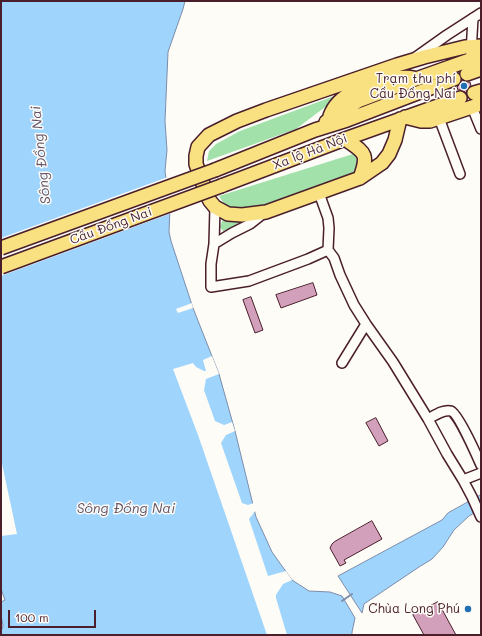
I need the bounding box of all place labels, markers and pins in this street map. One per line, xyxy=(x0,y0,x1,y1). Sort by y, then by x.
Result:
place label: Trạm thu phí Cầu Đồng Nai xyxy=(370,71,456,102)
marker: Trạm thu phí Cầu Đồng Nai xyxy=(459,81,469,91)
place label: Chùa Long Phú xyxy=(368,601,460,617)
marker: Chùa Long Phú xyxy=(463,604,473,614)

